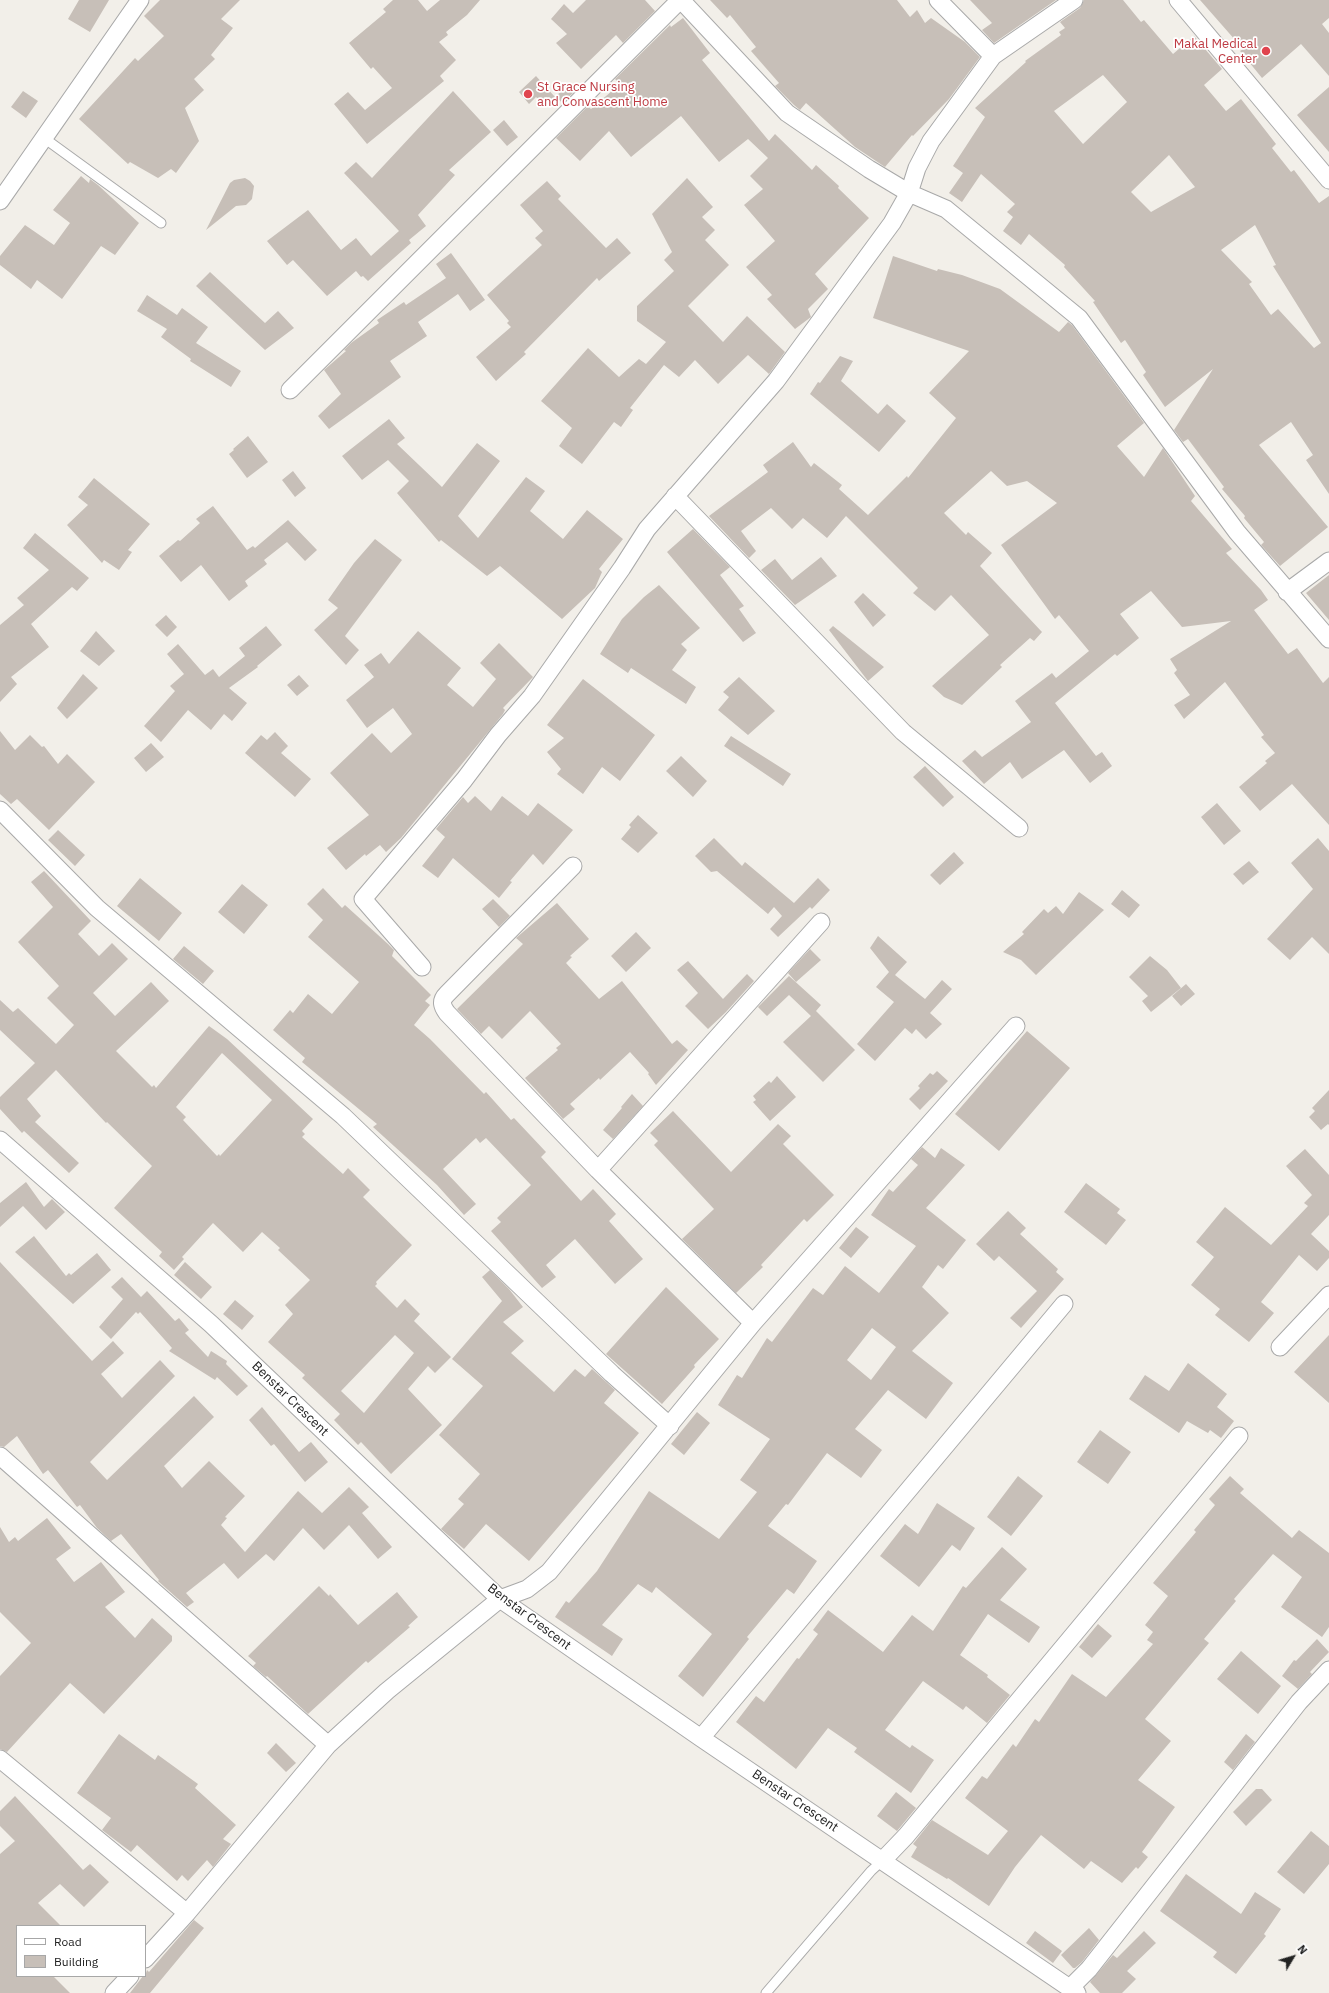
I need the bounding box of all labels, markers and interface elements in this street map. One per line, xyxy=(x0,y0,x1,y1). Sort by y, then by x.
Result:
place label: Makal Medical Center xyxy=(1174,36,1257,67)
marker: Makal Medical Center xyxy=(1260,45,1272,57)
place label: St Grace Nursing and Convascent Home xyxy=(537,79,668,110)
marker: St Grace Nursing and Convascent Home xyxy=(522,88,534,100)
street label: Benstar Crescent xyxy=(248,1359,332,1439)
street label: Benstar Crescent xyxy=(484,1581,574,1653)
street label: Benstar Crescent xyxy=(749,1766,841,1836)
legend xyxy=(16,1925,146,1977)
text: Road xyxy=(54,1934,82,1949)
north arrow xyxy=(1273,1937,1313,1977)
text: N xyxy=(1294,1942,1310,1957)
text: Building xyxy=(54,1954,98,1969)

